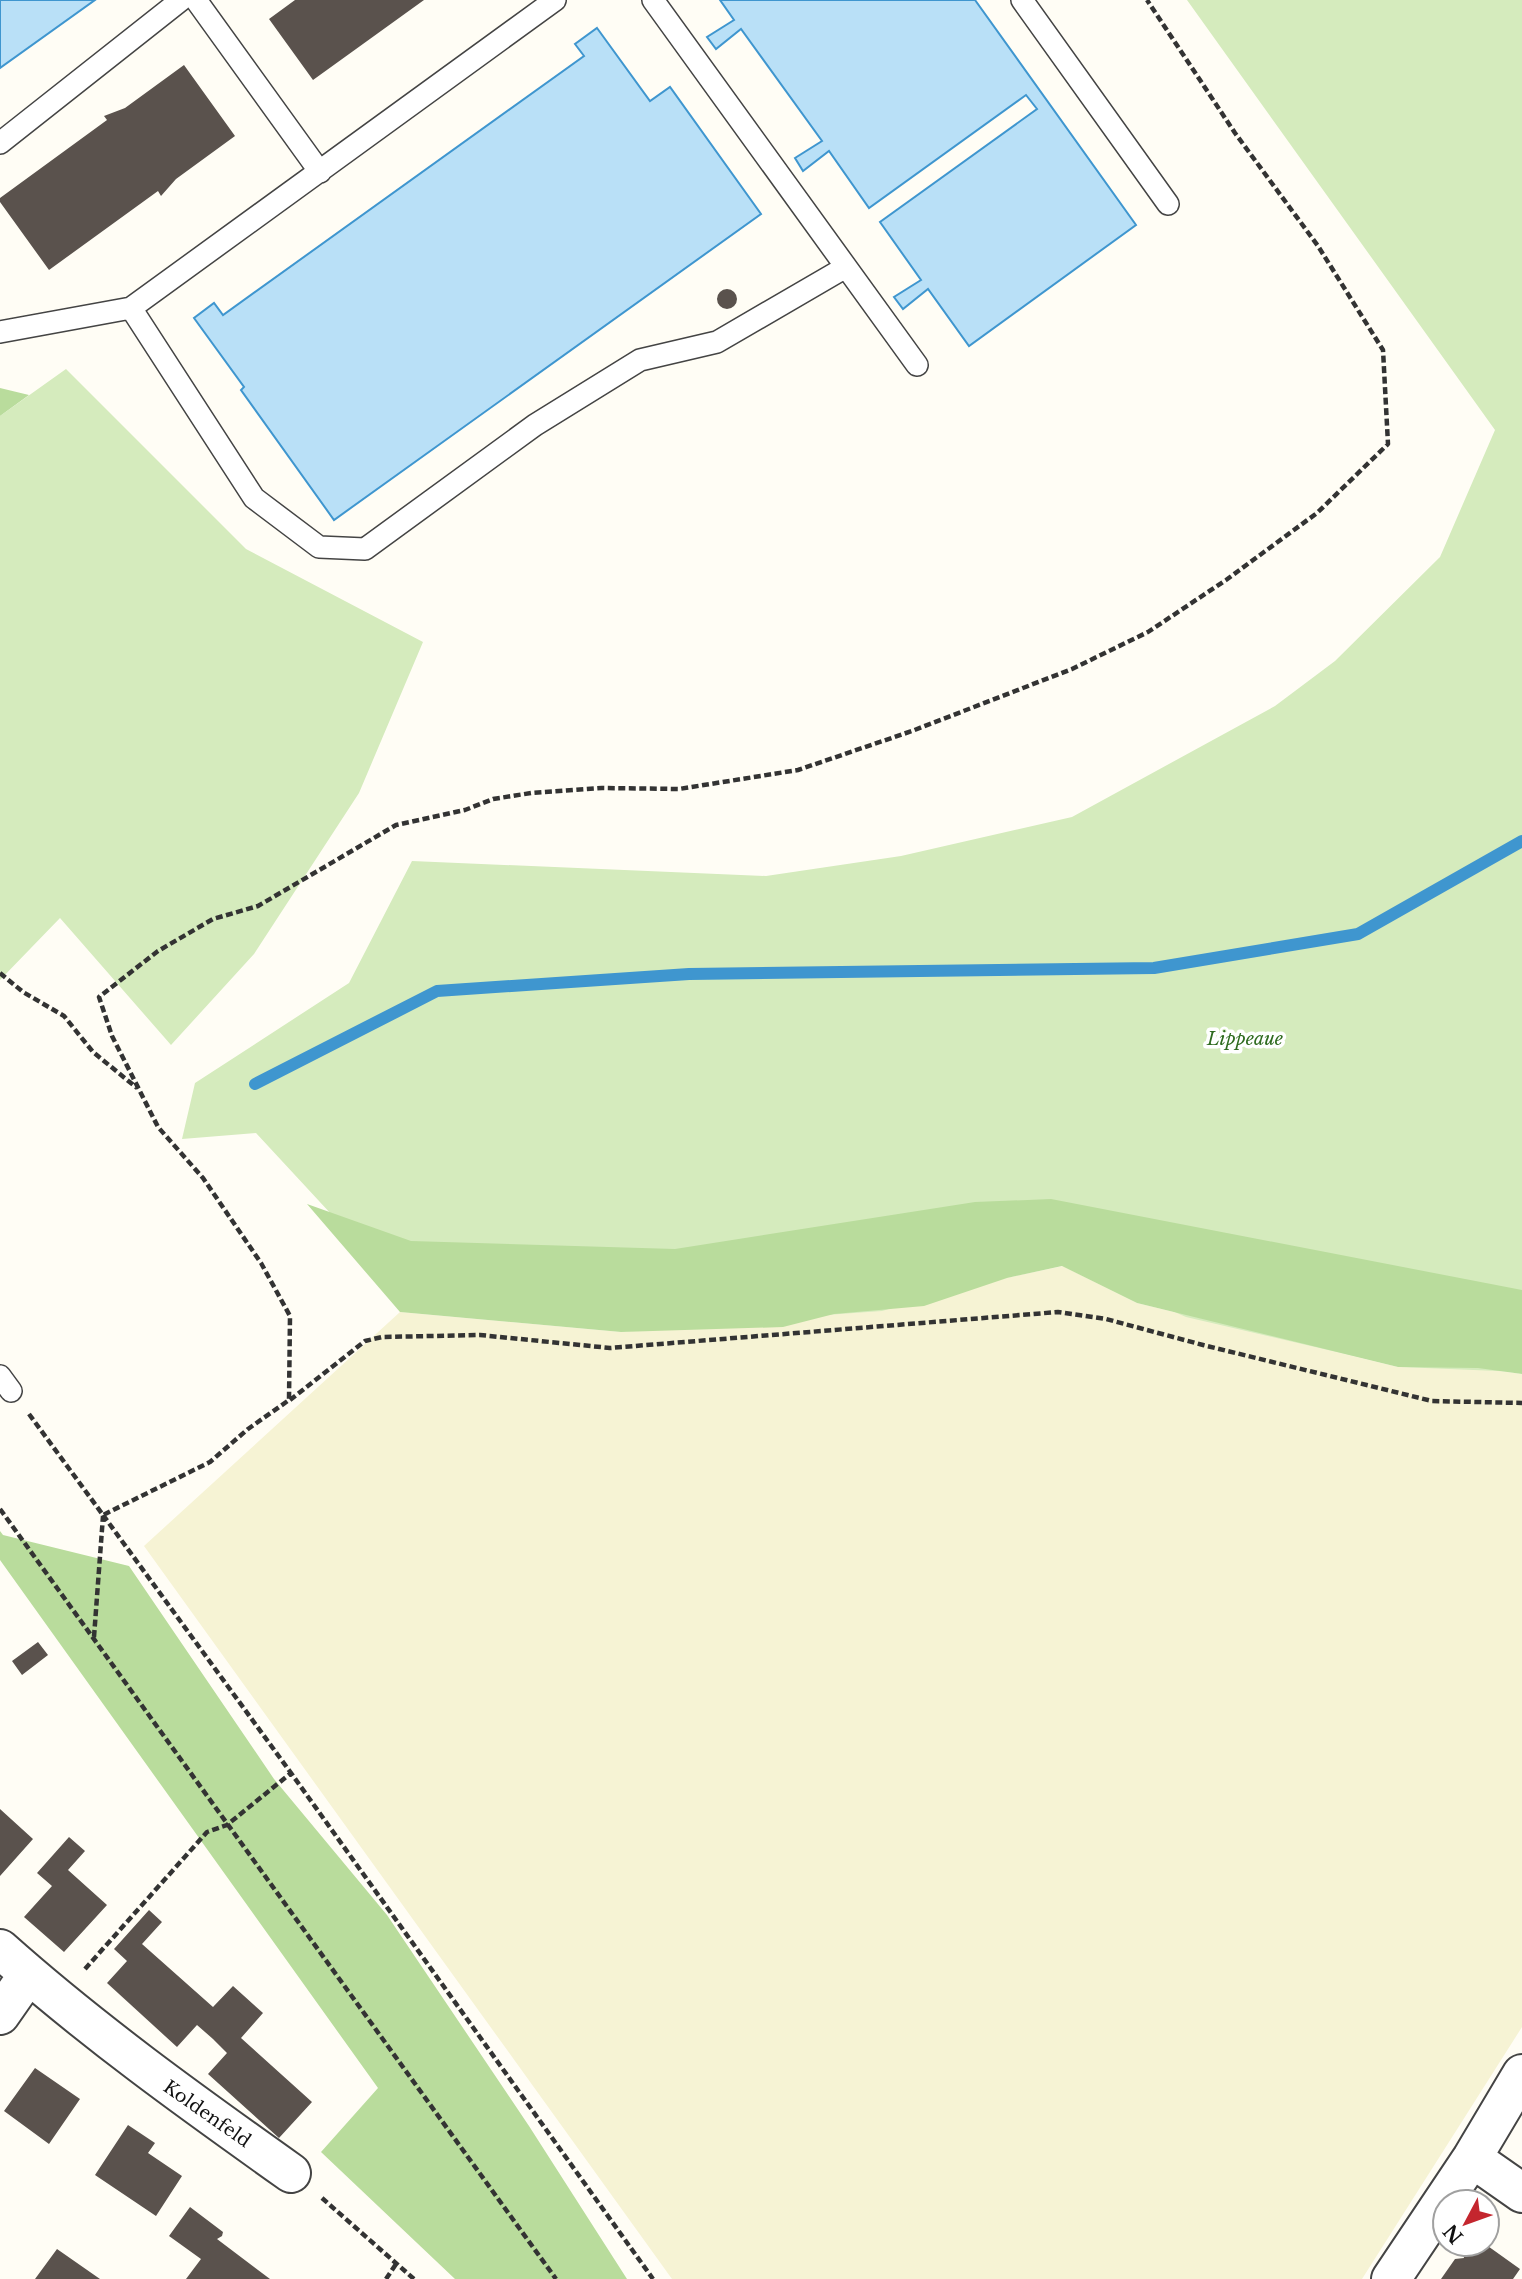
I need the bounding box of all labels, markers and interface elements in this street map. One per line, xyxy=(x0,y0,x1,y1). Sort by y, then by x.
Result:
park label: Lippeaue xyxy=(1206,1028,1283,1050)
street label: Koldenfeld xyxy=(159,2076,255,2152)
north arrow xyxy=(1431,2188,1501,2258)
text: N xyxy=(1439,2219,1468,2248)

